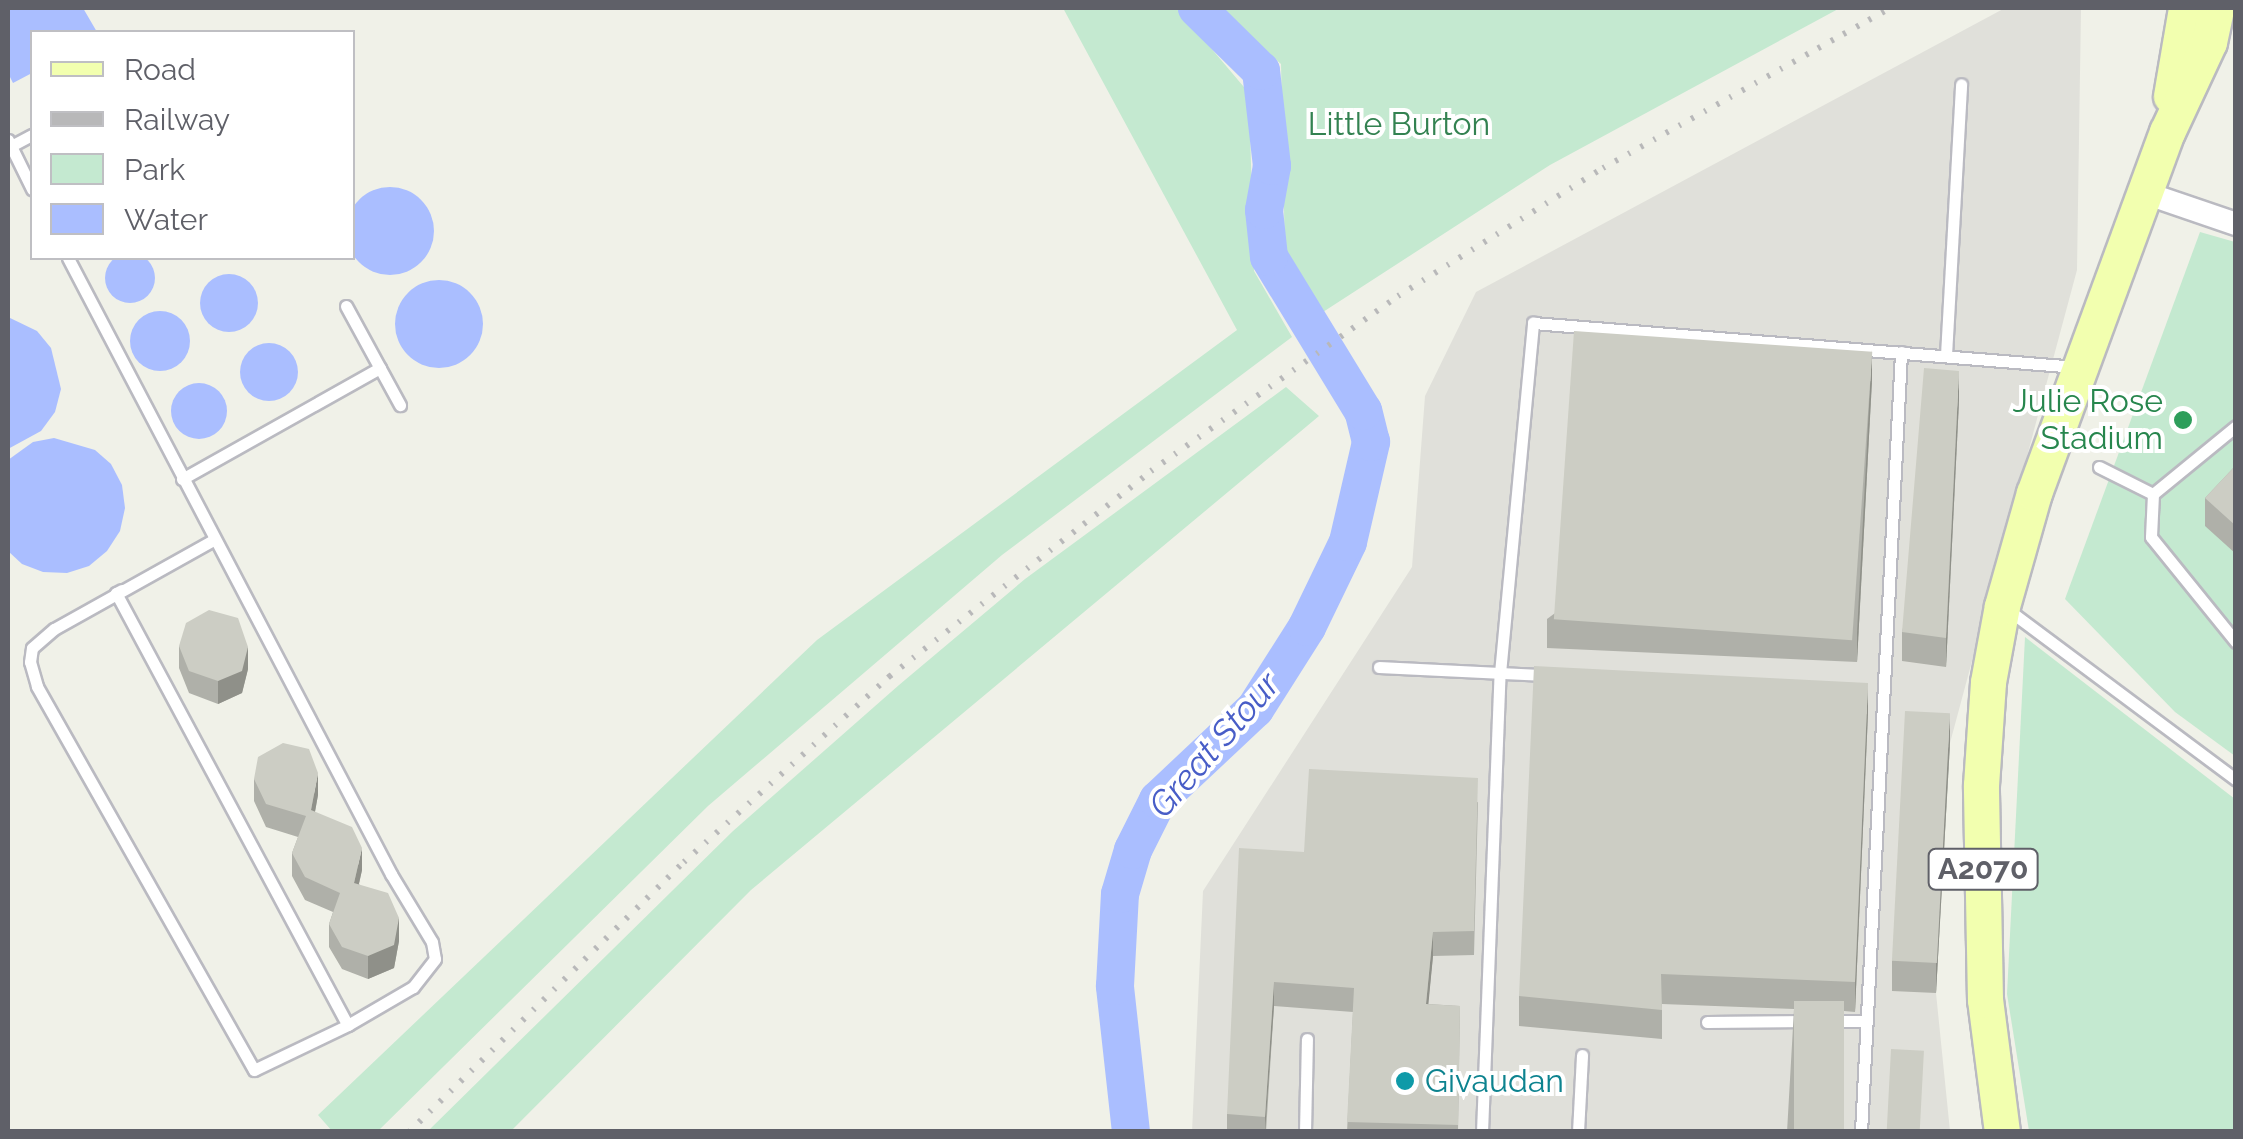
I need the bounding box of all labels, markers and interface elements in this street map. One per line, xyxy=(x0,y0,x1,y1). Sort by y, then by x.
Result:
legend xyxy=(30,30,355,260)
text: Road xyxy=(124,52,196,87)
text: Railway xyxy=(124,102,230,137)
park label: Little Burton xyxy=(1308,105,1490,143)
text: Park xyxy=(124,152,185,187)
text: Water xyxy=(124,202,208,237)
place label: Julie Rose Stadium xyxy=(2012,383,2163,458)
marker: Julie Rose Stadium xyxy=(2172,409,2194,431)
water label: Great Stour xyxy=(1140,664,1288,826)
road number: A2070 xyxy=(1926,844,2040,894)
place label: Givaudan xyxy=(1425,1062,1564,1100)
marker: Givaudan xyxy=(1394,1070,1416,1092)

